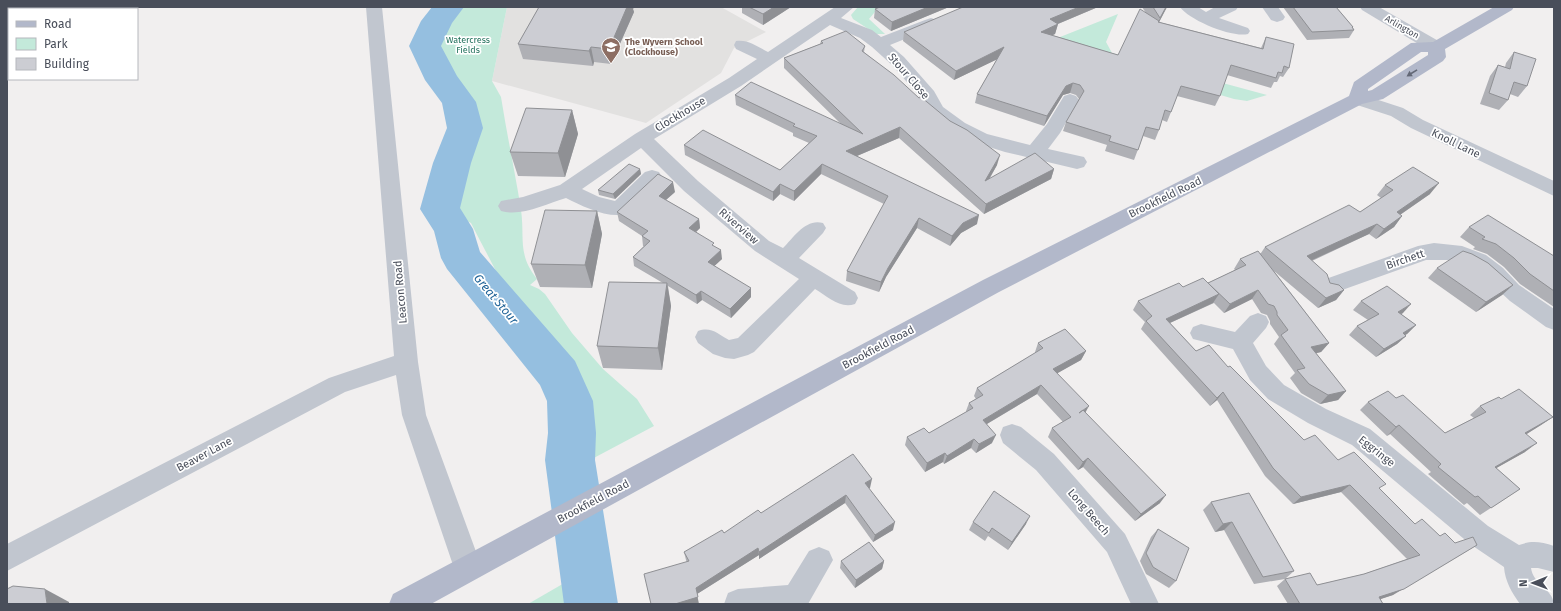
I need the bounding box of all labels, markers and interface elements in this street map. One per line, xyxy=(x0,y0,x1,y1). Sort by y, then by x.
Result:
legend xyxy=(8,8,138,80)
street label: Arlington xyxy=(1383,13,1421,41)
text: Road xyxy=(44,17,72,31)
park label: Watercress Fields xyxy=(446,35,490,55)
school or university icon: The Wyvern School (Clockhouse) xyxy=(600,36,622,64)
text: Park xyxy=(44,37,68,51)
place label: The Wyvern School (Clockhouse) xyxy=(625,37,703,57)
street label: Stour Close xyxy=(885,51,932,102)
text: Building xyxy=(44,57,90,71)
one-way arrow xyxy=(1407,69,1418,76)
street label: Clockhouse xyxy=(653,94,708,135)
street label: Knoll Lane xyxy=(1429,126,1482,161)
street label: Brookfield Road xyxy=(1127,174,1204,221)
street label: Riverview xyxy=(716,206,761,247)
street label: Birchett xyxy=(1384,247,1426,272)
street label: Leacon Road xyxy=(391,260,410,324)
water label: Great Stour xyxy=(471,271,521,327)
street label: Brookfield Road xyxy=(840,323,916,372)
street label: Eggringe xyxy=(1356,433,1397,470)
street label: Beaver Lane xyxy=(174,434,234,474)
street label: Brookfield Road xyxy=(555,477,631,526)
street label: Long Beech xyxy=(1065,487,1112,538)
north arrow xyxy=(1513,563,1553,603)
text: N xyxy=(1517,579,1530,587)

